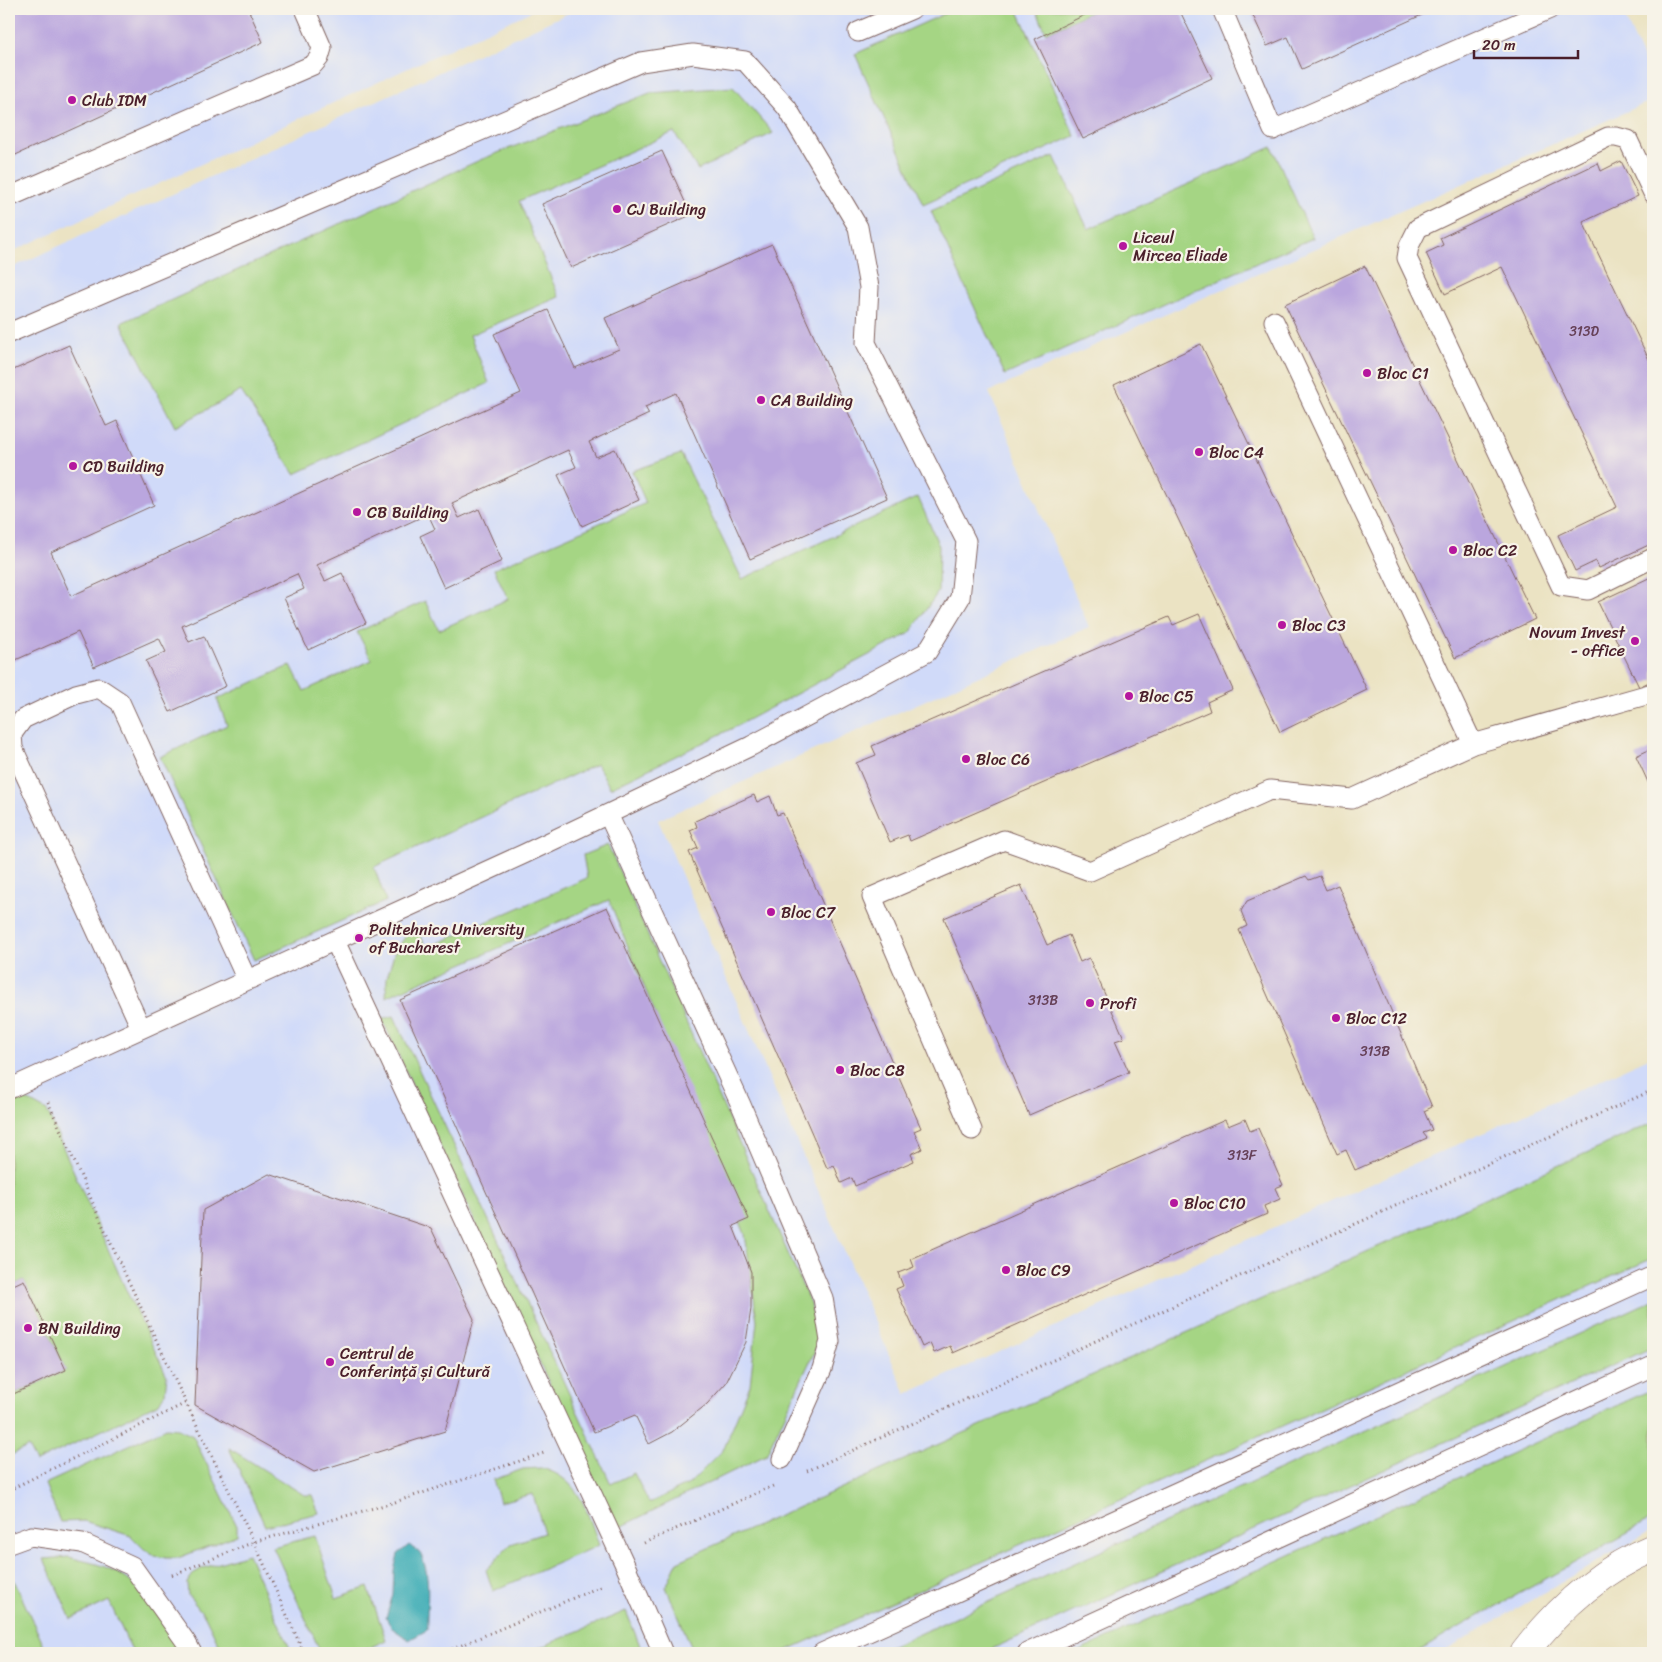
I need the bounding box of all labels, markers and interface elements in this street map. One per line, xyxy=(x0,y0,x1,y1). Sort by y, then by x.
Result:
scale bar xyxy=(1474,28,1578,60)
text: 20 m xyxy=(1482,32,1516,58)
place label: Club IDM xyxy=(82,86,147,115)
marker: Club IDM xyxy=(66,94,78,106)
place label: CJ Building xyxy=(627,195,706,224)
marker: CJ Building xyxy=(611,203,623,215)
place label: Liceul Mircea Eliade xyxy=(1133,223,1228,270)
marker: Liceul Mircea Eliade xyxy=(1117,240,1129,252)
house number: 313D xyxy=(1569,319,1600,344)
place label: Bloc C1 xyxy=(1377,359,1429,388)
marker: Bloc C1 xyxy=(1361,367,1373,379)
place label: CA Building xyxy=(771,386,853,415)
marker: CA Building xyxy=(755,394,767,406)
place label: Bloc C4 xyxy=(1209,438,1264,467)
marker: Bloc C4 xyxy=(1193,446,1205,458)
place label: CD Building xyxy=(83,452,164,481)
marker: CD Building xyxy=(67,460,79,472)
place label: CB Building xyxy=(367,498,449,527)
marker: CB Building xyxy=(351,506,363,518)
place label: Bloc C2 xyxy=(1463,536,1517,565)
marker: Bloc C2 xyxy=(1447,544,1459,556)
place label: Bloc C3 xyxy=(1292,611,1346,640)
place label: Novum Invest - office xyxy=(1529,618,1626,665)
marker: Bloc C3 xyxy=(1276,619,1288,631)
marker: Novum Invest - office xyxy=(1629,635,1641,647)
place label: Bloc C5 xyxy=(1139,682,1194,711)
marker: Bloc C5 xyxy=(1123,690,1135,702)
place label: Bloc C6 xyxy=(976,745,1030,774)
marker: Bloc C6 xyxy=(960,753,972,765)
place label: Bloc C7 xyxy=(781,898,836,927)
marker: Bloc C7 xyxy=(765,906,777,918)
place label: Politehnica University of Bucharest xyxy=(369,915,525,962)
marker: Politehnica University of Bucharest xyxy=(353,932,365,944)
house number: 313B xyxy=(1028,988,1058,1013)
place label: Profi xyxy=(1100,989,1137,1018)
marker: Profi xyxy=(1084,997,1096,1009)
place label: Bloc C12 xyxy=(1346,1004,1407,1033)
marker: Bloc C12 xyxy=(1330,1012,1342,1024)
house number: 313B xyxy=(1360,1039,1390,1064)
place label: Bloc C8 xyxy=(850,1056,905,1085)
marker: Bloc C8 xyxy=(834,1064,846,1076)
house number: 313F xyxy=(1227,1143,1258,1168)
place label: Bloc C10 xyxy=(1184,1189,1246,1218)
marker: Bloc C10 xyxy=(1168,1197,1180,1209)
place label: Bloc C9 xyxy=(1016,1256,1071,1285)
marker: Bloc C9 xyxy=(1000,1264,1012,1276)
place label: BN Building xyxy=(38,1314,121,1343)
marker: BN Building xyxy=(22,1322,34,1334)
place label: Centrul de Conferință și Cultură xyxy=(340,1339,491,1386)
marker: Centrul de Conferință și Cultură xyxy=(324,1356,336,1368)

